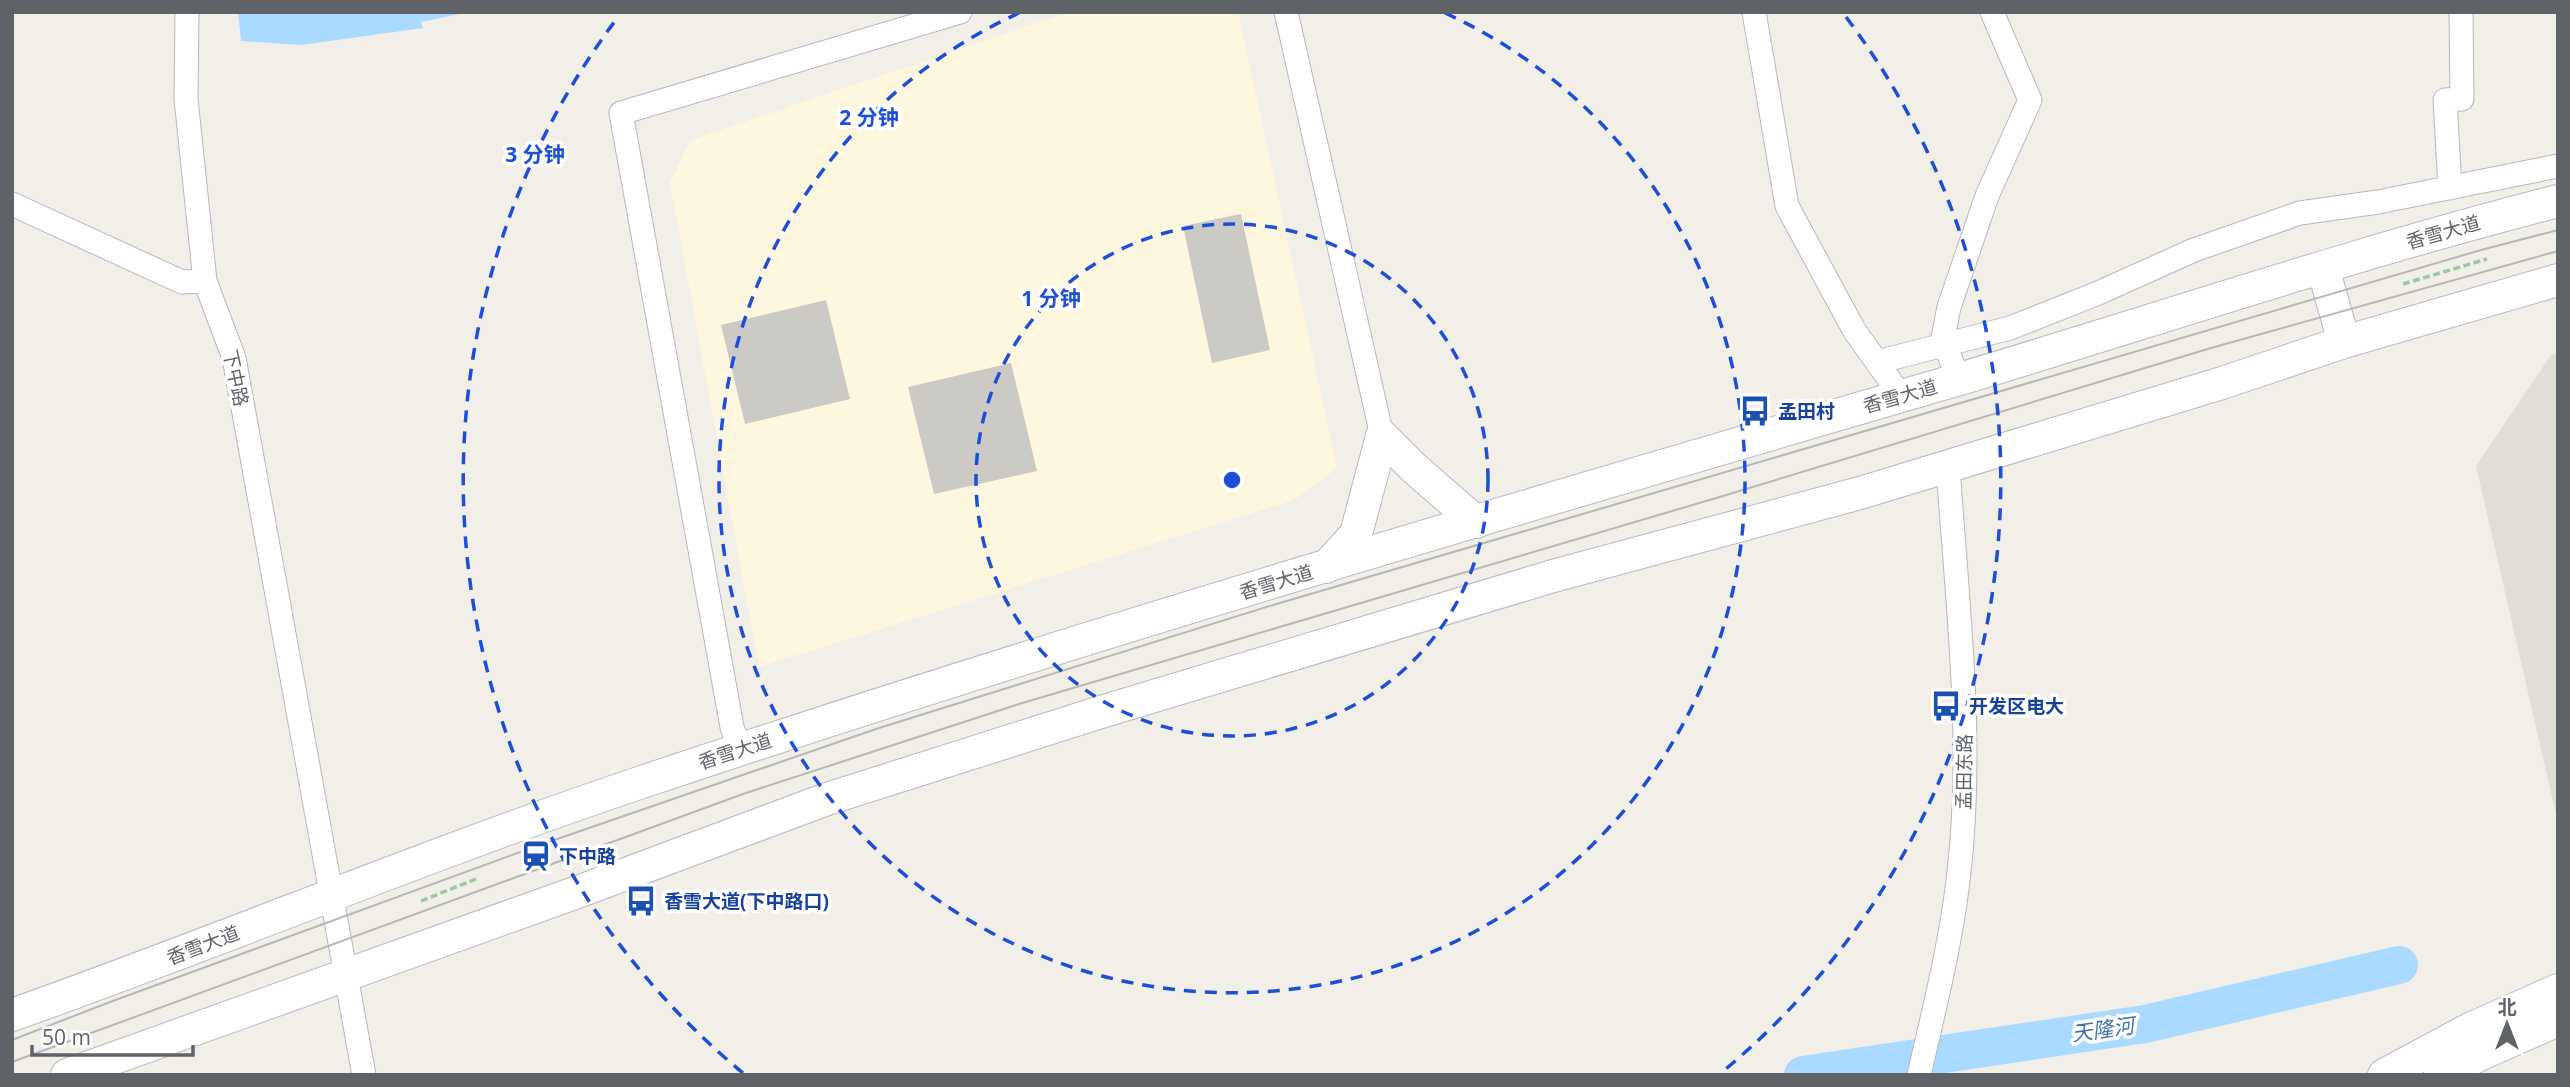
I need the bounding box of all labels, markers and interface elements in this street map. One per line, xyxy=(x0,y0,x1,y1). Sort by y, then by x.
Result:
text: 2 分钟 xyxy=(839,103,899,131)
text: 3 分钟 xyxy=(505,140,565,168)
street label: 香雪大道 xyxy=(2403,209,2483,255)
text: 1 分钟 xyxy=(1021,284,1081,312)
street label: 下中路 xyxy=(217,347,255,409)
street label: 香雪大道 xyxy=(1860,373,1940,419)
bus stop icon: 孟田村 xyxy=(1738,394,1772,428)
place label: 孟田村 xyxy=(1778,398,1835,424)
centre of rings xyxy=(1220,468,1244,492)
street label: 香雪大道 xyxy=(1236,558,1316,606)
bus stop icon: 开发区电大 xyxy=(1929,689,1963,723)
place label: 开发区电大 xyxy=(1969,693,2064,719)
street label: 香雪大道 xyxy=(695,727,775,775)
street label: 孟田东路 xyxy=(1950,734,1978,810)
station icon: 下中路 xyxy=(519,839,553,873)
place label: 下中路 xyxy=(559,843,616,869)
bus stop icon: 香雪大道(下中路口) xyxy=(624,884,658,918)
place label: 香雪大道(下中路口) xyxy=(664,888,829,914)
street label: 香雪大道 xyxy=(163,919,243,971)
north arrow xyxy=(2472,989,2542,1059)
text: 北 xyxy=(2497,994,2517,1020)
water label: 天隆河 xyxy=(2070,1010,2140,1047)
scale bar xyxy=(32,1014,192,1058)
text: 50 m xyxy=(42,1023,91,1051)

